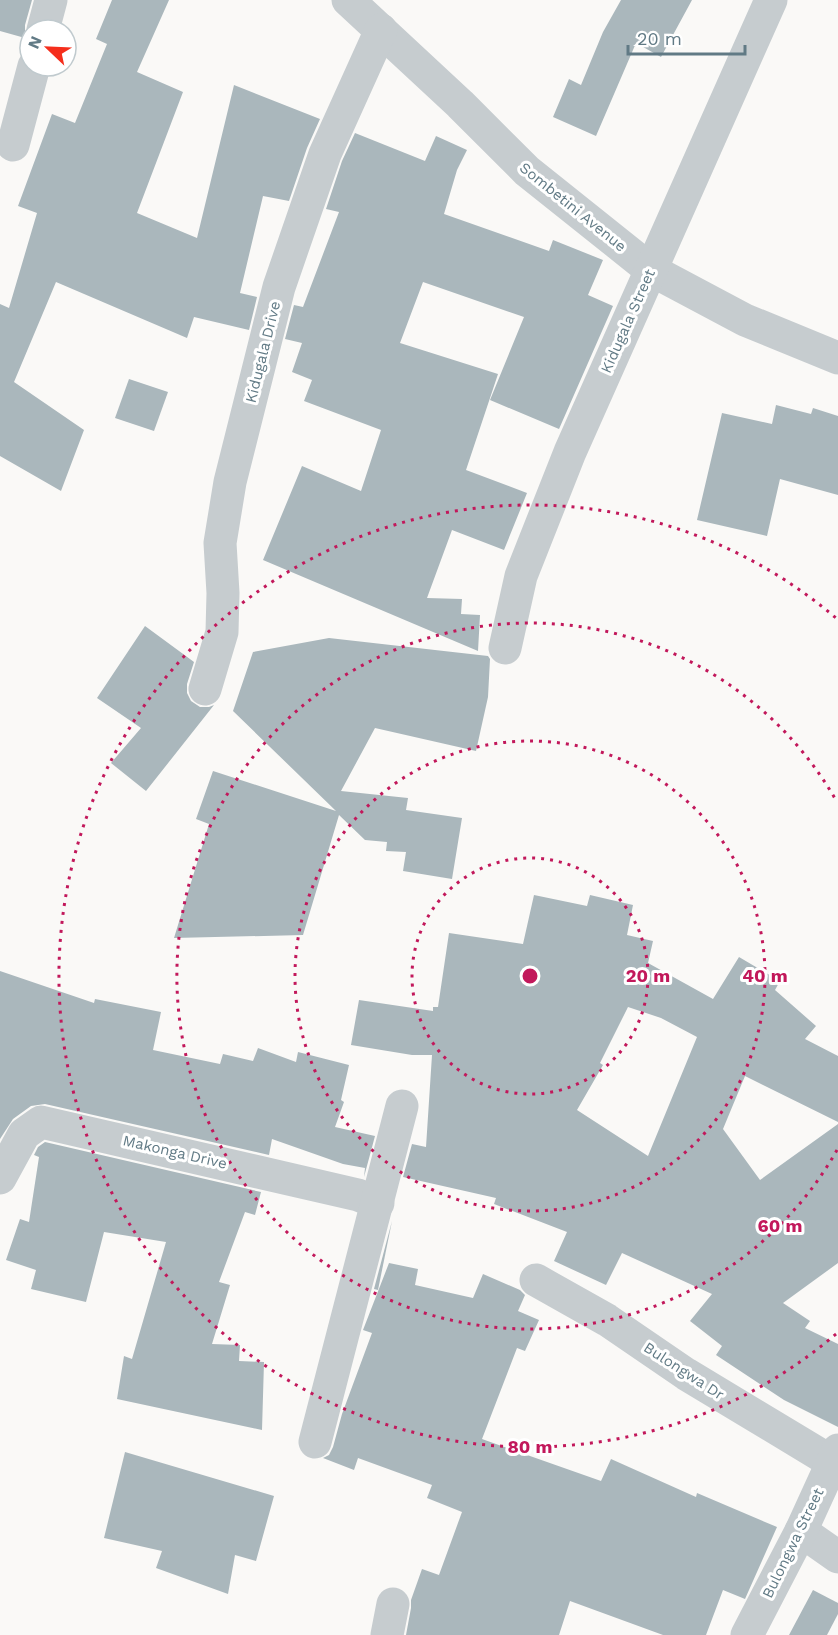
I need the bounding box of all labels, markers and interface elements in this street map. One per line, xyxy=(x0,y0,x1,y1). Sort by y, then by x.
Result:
north arrow xyxy=(18,18,78,78)
scale bar xyxy=(628,18,745,56)
text: 20 m xyxy=(637,28,682,49)
text: N xyxy=(24,33,46,52)
street label: Sombetini Avenue xyxy=(516,159,630,255)
street label: Kidugala Street xyxy=(597,266,659,376)
street label: Kidugala Drive xyxy=(242,299,284,405)
text: 20 m xyxy=(626,965,670,986)
text: 40 m xyxy=(742,965,788,986)
centre of rings xyxy=(520,966,540,986)
street label: Makonga Drive xyxy=(121,1131,229,1173)
text: 60 m xyxy=(758,1215,802,1236)
street label: Bulongwa Dr xyxy=(640,1338,728,1404)
text: 80 m xyxy=(508,1436,552,1457)
street label: Bulongwa Street xyxy=(758,1484,828,1601)

